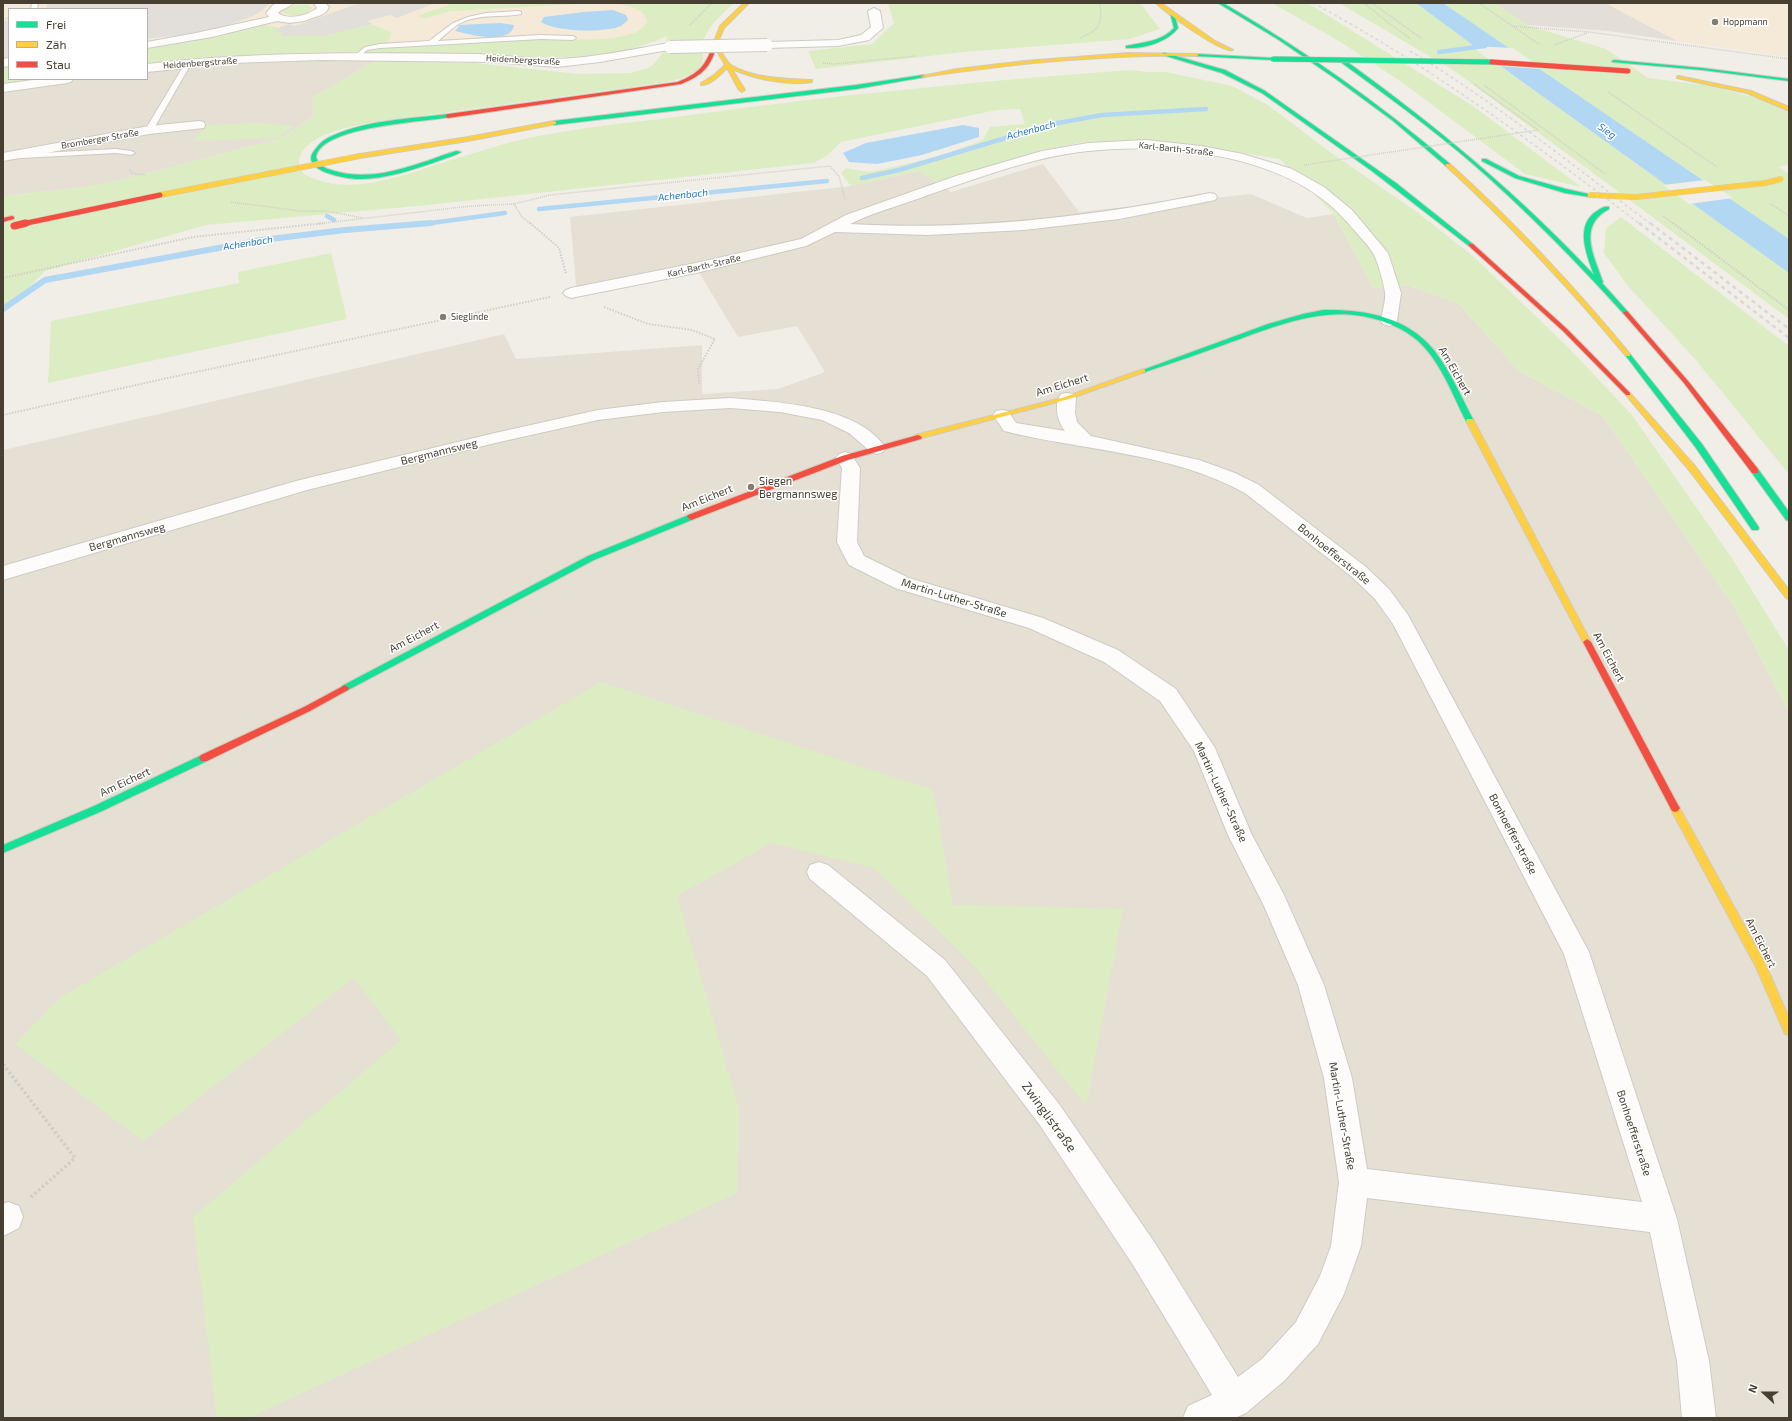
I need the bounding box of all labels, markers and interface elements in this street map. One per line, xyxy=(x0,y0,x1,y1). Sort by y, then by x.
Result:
legend xyxy=(8,8,148,80)
text: Frei xyxy=(46,17,66,31)
marker: Hoppmann xyxy=(1710,17,1720,27)
place label: Hoppmann xyxy=(1723,17,1768,27)
text: Zäh xyxy=(46,37,66,51)
street label: Heidenbergstraße xyxy=(486,53,560,67)
street label: Heidenbergstraße xyxy=(163,55,237,71)
text: Stau xyxy=(46,57,71,71)
water label: Achenbach xyxy=(1005,118,1057,142)
water label: Sieg xyxy=(1596,121,1618,141)
street label: Bromberger Straße xyxy=(60,127,140,151)
street label: Karl-Barth-Straße xyxy=(1138,140,1214,158)
water label: Achenbach xyxy=(657,186,709,204)
water label: Achenbach xyxy=(222,233,274,253)
street label: Karl-Barth-Straße xyxy=(666,252,742,280)
marker: Sieglinde xyxy=(438,312,448,322)
place label: Sieglinde xyxy=(451,312,488,322)
street label: Am Eichert xyxy=(1436,344,1474,398)
street label: Am Eichert xyxy=(1034,371,1090,399)
street label: Bergmannsweg xyxy=(399,436,479,468)
place label: Siegen Bergmannsweg xyxy=(759,474,837,500)
street label: Am Eichert xyxy=(679,482,735,514)
marker: Siegen Bergmannsweg xyxy=(746,482,756,492)
street label: Bergmannsweg xyxy=(88,520,166,554)
street label: Bonhoefferstraße xyxy=(1295,521,1373,587)
street label: Martin-Luther-Straße xyxy=(900,576,1008,620)
street label: Am Eichert xyxy=(387,618,441,656)
street label: Am Eichert xyxy=(1590,630,1628,684)
street label: Martin-Luther-Straße xyxy=(1192,740,1250,844)
street label: Am Eichert xyxy=(98,765,152,799)
street label: Bonhoefferstraße xyxy=(1486,791,1540,877)
street label: Am Eichert xyxy=(1743,916,1779,970)
street label: Martin-Luther-Straße xyxy=(1326,1061,1358,1171)
street label: Zwinglistraße xyxy=(1018,1079,1080,1155)
street label: Bonhoefferstraße xyxy=(1614,1088,1654,1178)
north arrow xyxy=(1744,1373,1784,1413)
text: N xyxy=(1745,1382,1760,1395)

